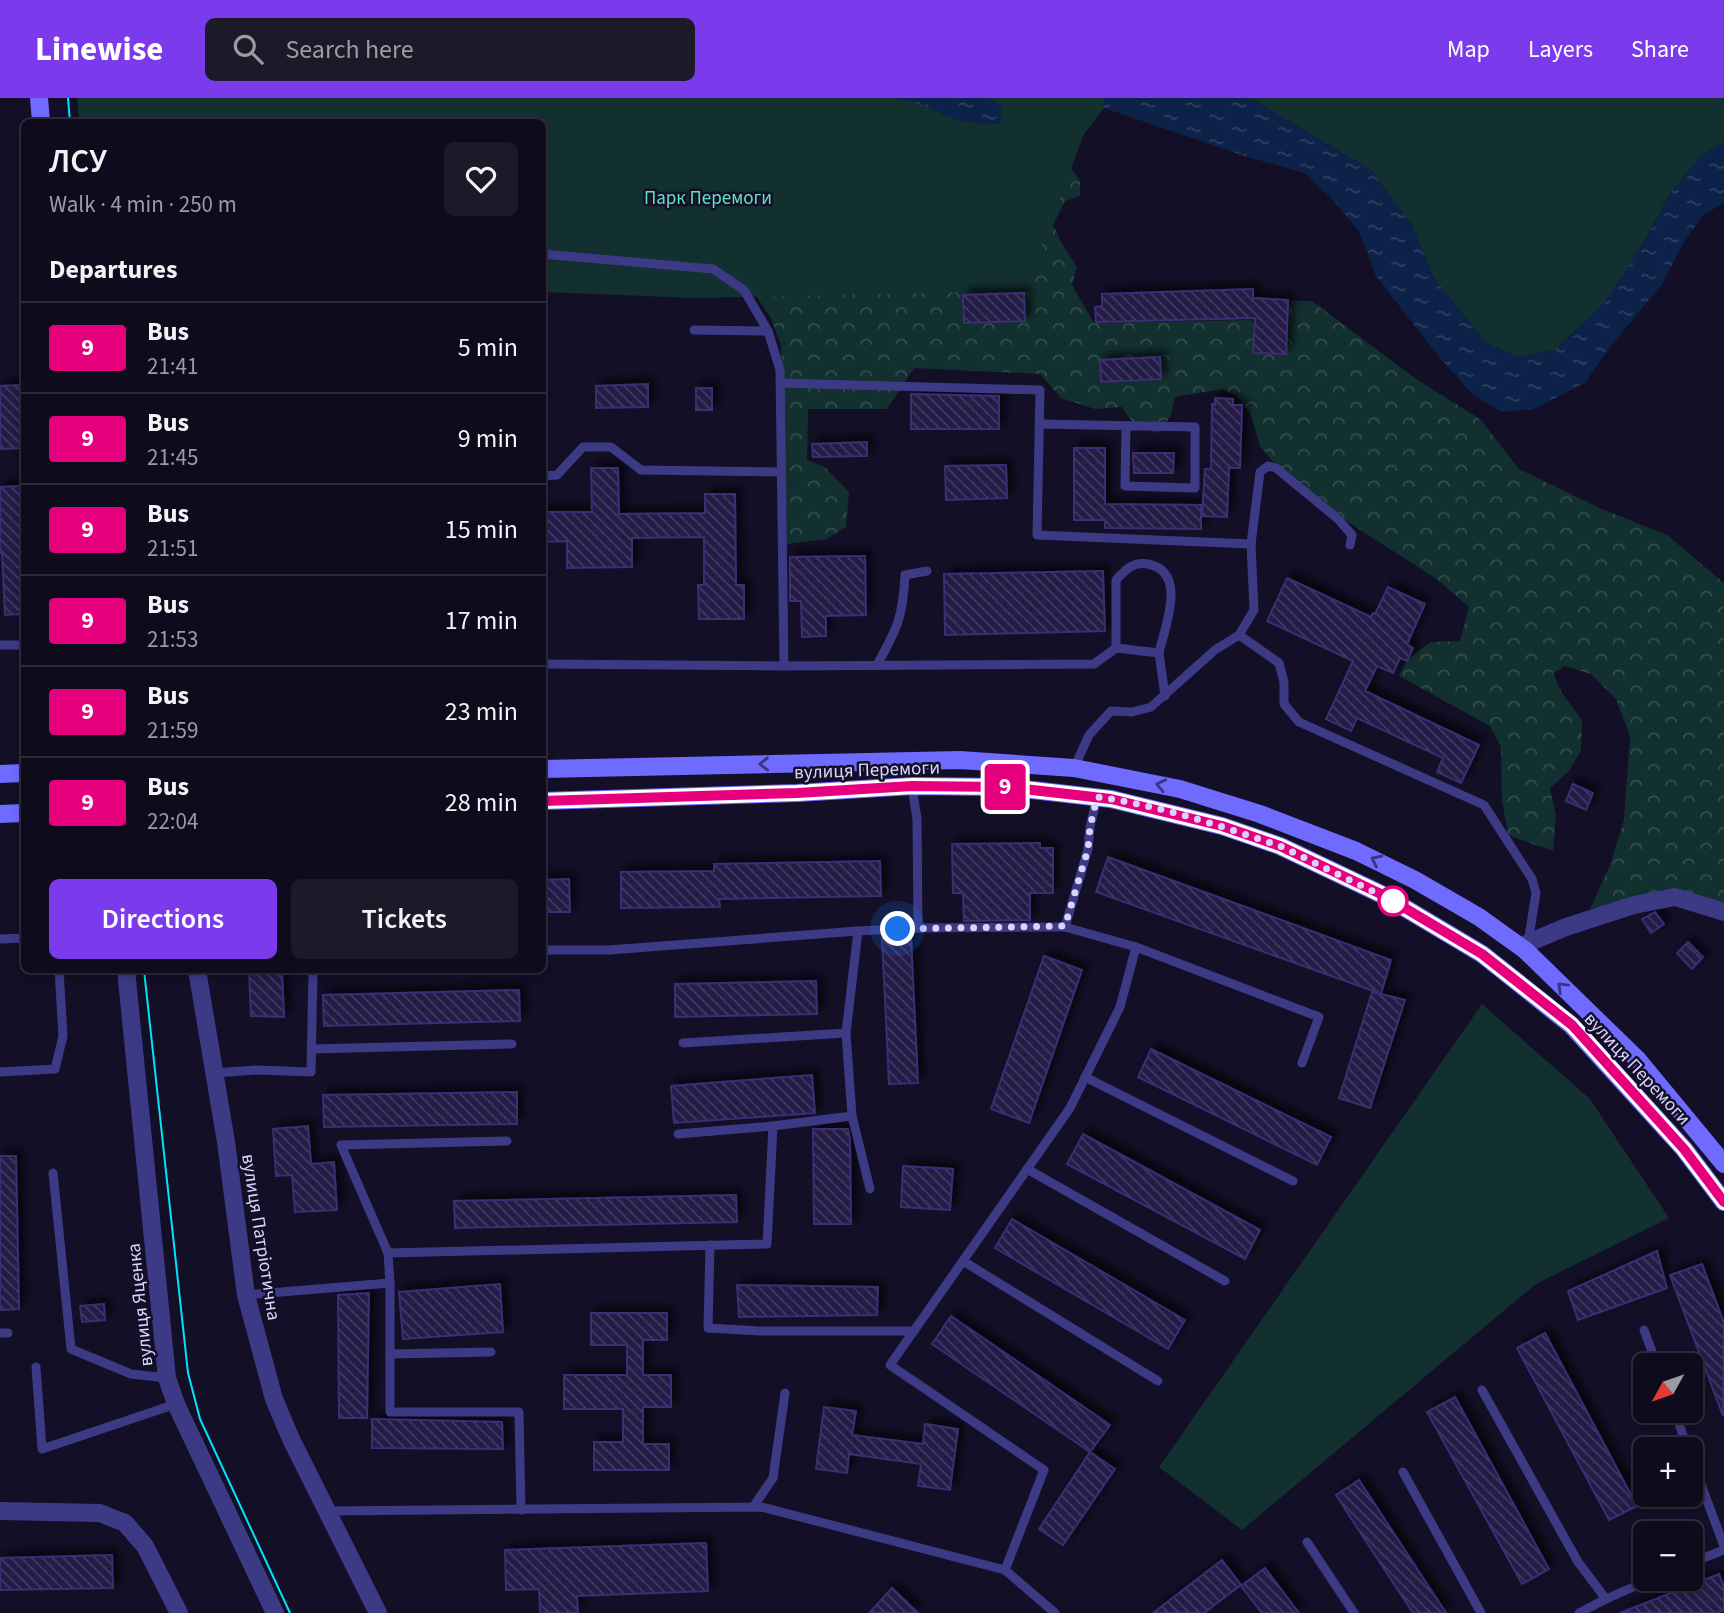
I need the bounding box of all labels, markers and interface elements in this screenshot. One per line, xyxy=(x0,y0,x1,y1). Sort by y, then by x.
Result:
search box xyxy=(205,18,695,81)
text: Linewise xyxy=(35,26,163,73)
icon: search xyxy=(229,30,267,68)
text: Search here xyxy=(285,31,414,68)
text: Map xyxy=(1447,32,1490,67)
text: Layers xyxy=(1528,32,1593,67)
text: Share xyxy=(1631,32,1689,67)
text: ЛСУ xyxy=(49,138,107,185)
button: heart xyxy=(444,142,518,216)
park label: Парк Перемоги xyxy=(644,185,772,212)
text: Walk · 4 min · 250 m xyxy=(49,188,237,221)
text: Departures xyxy=(49,251,177,288)
text: Bus xyxy=(147,313,189,350)
text: 5 min xyxy=(458,329,518,366)
text: 9 xyxy=(81,330,94,365)
text: 21:41 xyxy=(147,350,198,383)
text: Bus xyxy=(147,404,189,441)
text: 9 min xyxy=(458,420,518,457)
text: 9 xyxy=(81,421,94,456)
text: 21:45 xyxy=(147,441,198,474)
text: Bus xyxy=(147,495,189,532)
text: 15 min xyxy=(445,511,518,548)
text: 9 xyxy=(81,512,94,547)
text: 21:51 xyxy=(147,532,198,565)
text: Bus xyxy=(147,586,189,623)
text: 17 min xyxy=(445,602,518,639)
text: 9 xyxy=(81,603,94,638)
text: 21:53 xyxy=(147,623,198,656)
text: Bus xyxy=(147,677,189,714)
text: 23 min xyxy=(445,693,518,730)
text: 9 xyxy=(81,694,94,729)
text: 21:59 xyxy=(147,714,198,747)
street label: вулиця Перемоги xyxy=(794,754,940,787)
one-way arrow xyxy=(759,757,770,772)
line badge: 9 xyxy=(982,764,1028,810)
text: Bus xyxy=(147,768,189,805)
text: 9 xyxy=(999,769,1011,804)
one-way arrow xyxy=(1155,778,1167,793)
text: 28 min xyxy=(445,784,518,821)
text: 9 xyxy=(81,785,94,820)
text: 22:04 xyxy=(147,805,198,838)
one-way arrow xyxy=(1371,855,1383,869)
button: Directions xyxy=(49,879,277,959)
button: Tickets xyxy=(291,879,518,959)
unlabelled marker xyxy=(1378,886,1408,916)
your location xyxy=(880,911,915,946)
one-way arrow xyxy=(1558,983,1571,996)
street label: вулиця Перемоги xyxy=(1577,1006,1697,1132)
street label: вулиця Патріотична xyxy=(234,1152,287,1322)
street label: вулиця Яценка xyxy=(121,1242,160,1368)
north arrow xyxy=(1633,1353,1703,1423)
map controls xyxy=(1633,1353,1703,1591)
button: + xyxy=(1633,1437,1703,1507)
button: − xyxy=(1633,1521,1703,1591)

